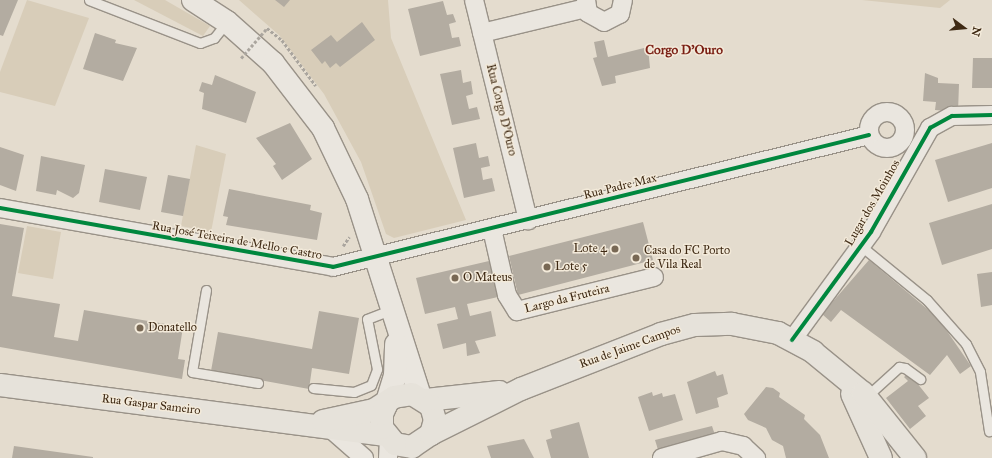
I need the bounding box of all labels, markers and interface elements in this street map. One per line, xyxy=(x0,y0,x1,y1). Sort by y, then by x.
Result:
north arrow xyxy=(944,8,984,48)
text: N xyxy=(968,25,984,38)
district label: Corgo D'Ouro xyxy=(645,42,723,58)
street label: Rua Corgo D'Ouro xyxy=(483,63,519,157)
street label: Lugar dos Moinhos xyxy=(842,157,904,249)
street label: Rua Padre Max xyxy=(582,171,658,203)
street label: Rua José Teixeira de Mello e Castro xyxy=(151,219,323,263)
place label: Lote 4 xyxy=(573,242,607,256)
marker: Lote 4 xyxy=(610,244,620,254)
place label: Casa do FC Porto de Vila Real xyxy=(644,244,730,272)
marker: Casa do FC Porto de Vila Real xyxy=(631,253,641,263)
place label: Lote 5 xyxy=(555,260,587,274)
marker: Lote 5 xyxy=(542,262,552,272)
place label: O Mateus xyxy=(463,271,512,285)
marker: O Mateus xyxy=(450,273,460,283)
street label: Largo da Fruteira xyxy=(523,281,611,317)
place label: Donatello xyxy=(148,321,197,335)
street label: Rua de Jaime Campos xyxy=(578,322,682,372)
marker: Donatello xyxy=(135,323,145,333)
street label: Rua Gaspar Sameiro xyxy=(101,392,201,418)

